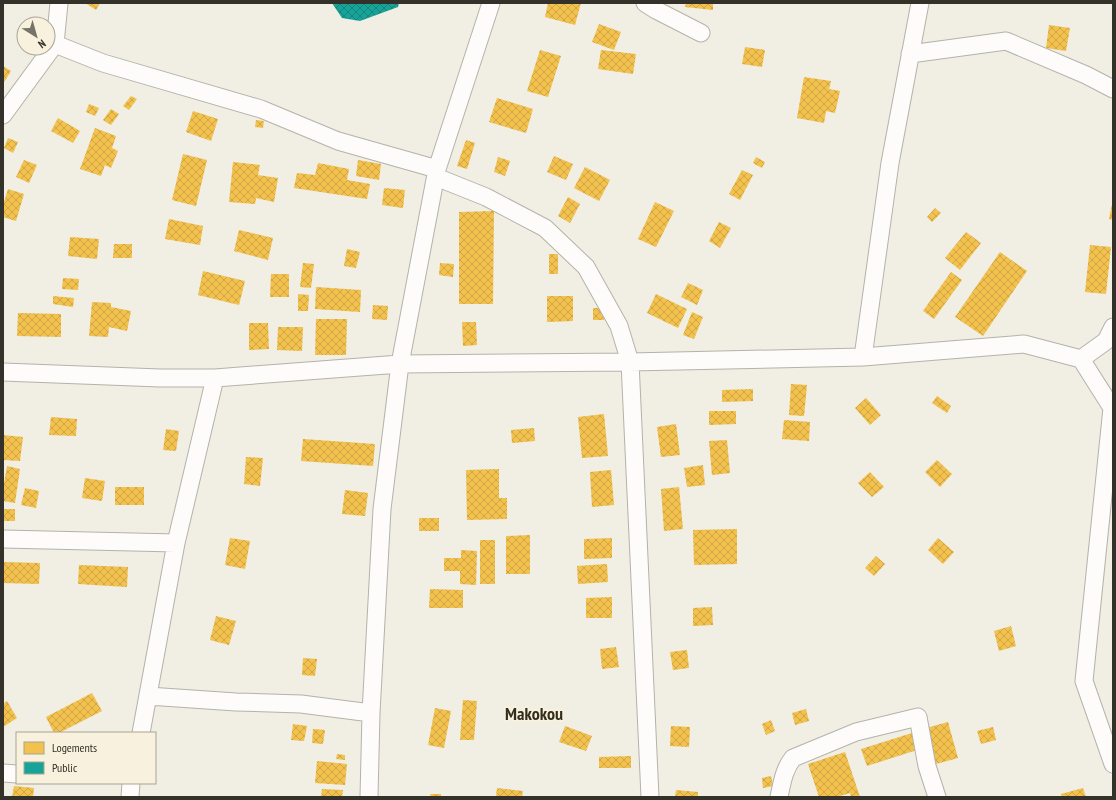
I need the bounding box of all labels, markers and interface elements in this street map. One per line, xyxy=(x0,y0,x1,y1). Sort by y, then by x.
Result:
north arrow xyxy=(16,16,56,56)
text: N xyxy=(35,37,49,51)
district label: Makokou xyxy=(505,702,563,725)
legend xyxy=(16,732,156,784)
text: Logements xyxy=(52,740,97,755)
text: Public xyxy=(52,760,78,775)

